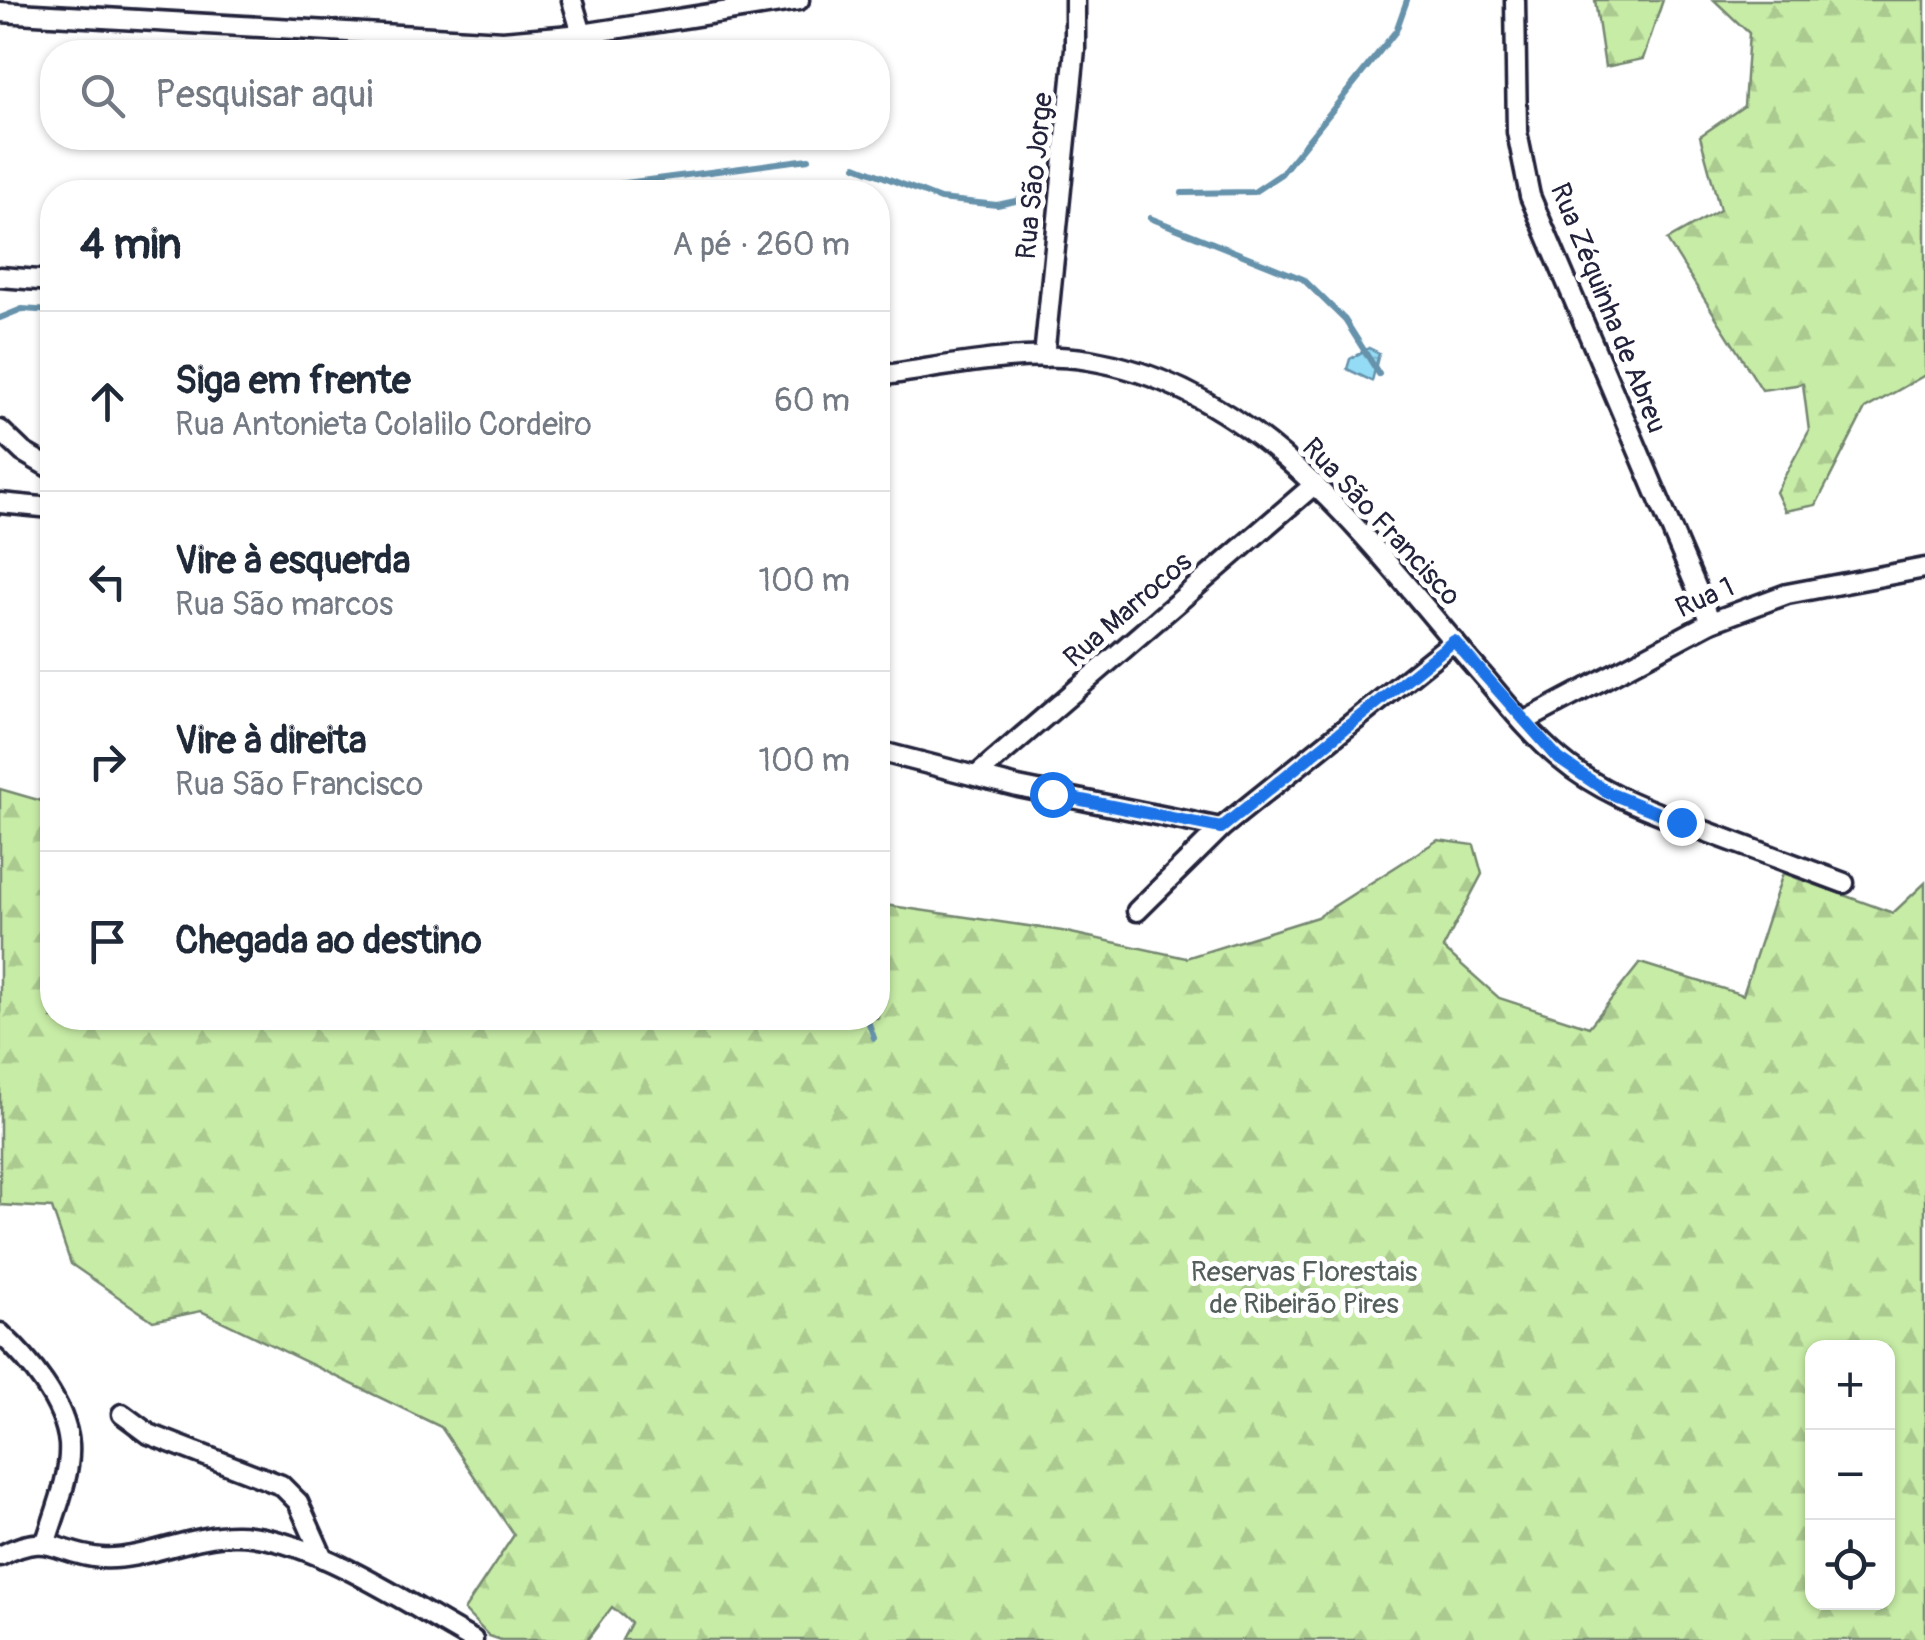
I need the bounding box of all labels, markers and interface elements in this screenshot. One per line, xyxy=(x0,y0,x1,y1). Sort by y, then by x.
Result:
search box xyxy=(40,40,890,150)
icon: search xyxy=(75,68,130,123)
text: Pesquisar aqui xyxy=(155,71,373,119)
street label: Rua São Jorge xyxy=(1009,91,1061,261)
street label: Rua Zéquinha de Abreu xyxy=(1542,178,1674,438)
text: 4 min xyxy=(80,219,182,271)
text: A pé · 260 m xyxy=(672,225,850,265)
text: Siga em frente xyxy=(175,357,411,405)
icon: ahead xyxy=(80,374,135,429)
text: 60 m xyxy=(774,381,850,421)
text: Rua Antonieta Colalilo Cordeiro xyxy=(175,405,592,445)
street label: Rua São Francisco xyxy=(1294,431,1468,613)
text: Vire à esquerda xyxy=(175,537,410,585)
street label: Rua Marrocos xyxy=(1057,544,1200,675)
icon: left xyxy=(80,554,135,609)
text: 100 m xyxy=(758,561,850,601)
street label: Rua 1 xyxy=(1670,570,1740,626)
text: Rua São marcos xyxy=(175,585,393,625)
text: Vire à direita xyxy=(175,717,367,765)
icon: right xyxy=(80,734,135,789)
text: 100 m xyxy=(758,741,850,781)
text: Rua São Francisco xyxy=(175,765,423,805)
route start xyxy=(1030,772,1076,818)
route end xyxy=(1659,800,1705,846)
icon: arrive xyxy=(80,914,135,969)
text: Chegada ao destino xyxy=(175,917,482,965)
park label: Reservas Florestais de Ribeirão Pires xyxy=(1191,1255,1418,1322)
map controls xyxy=(1805,1340,1895,1610)
button: + xyxy=(1805,1340,1895,1430)
button: − xyxy=(1805,1430,1895,1520)
button: locate xyxy=(1805,1520,1895,1610)

